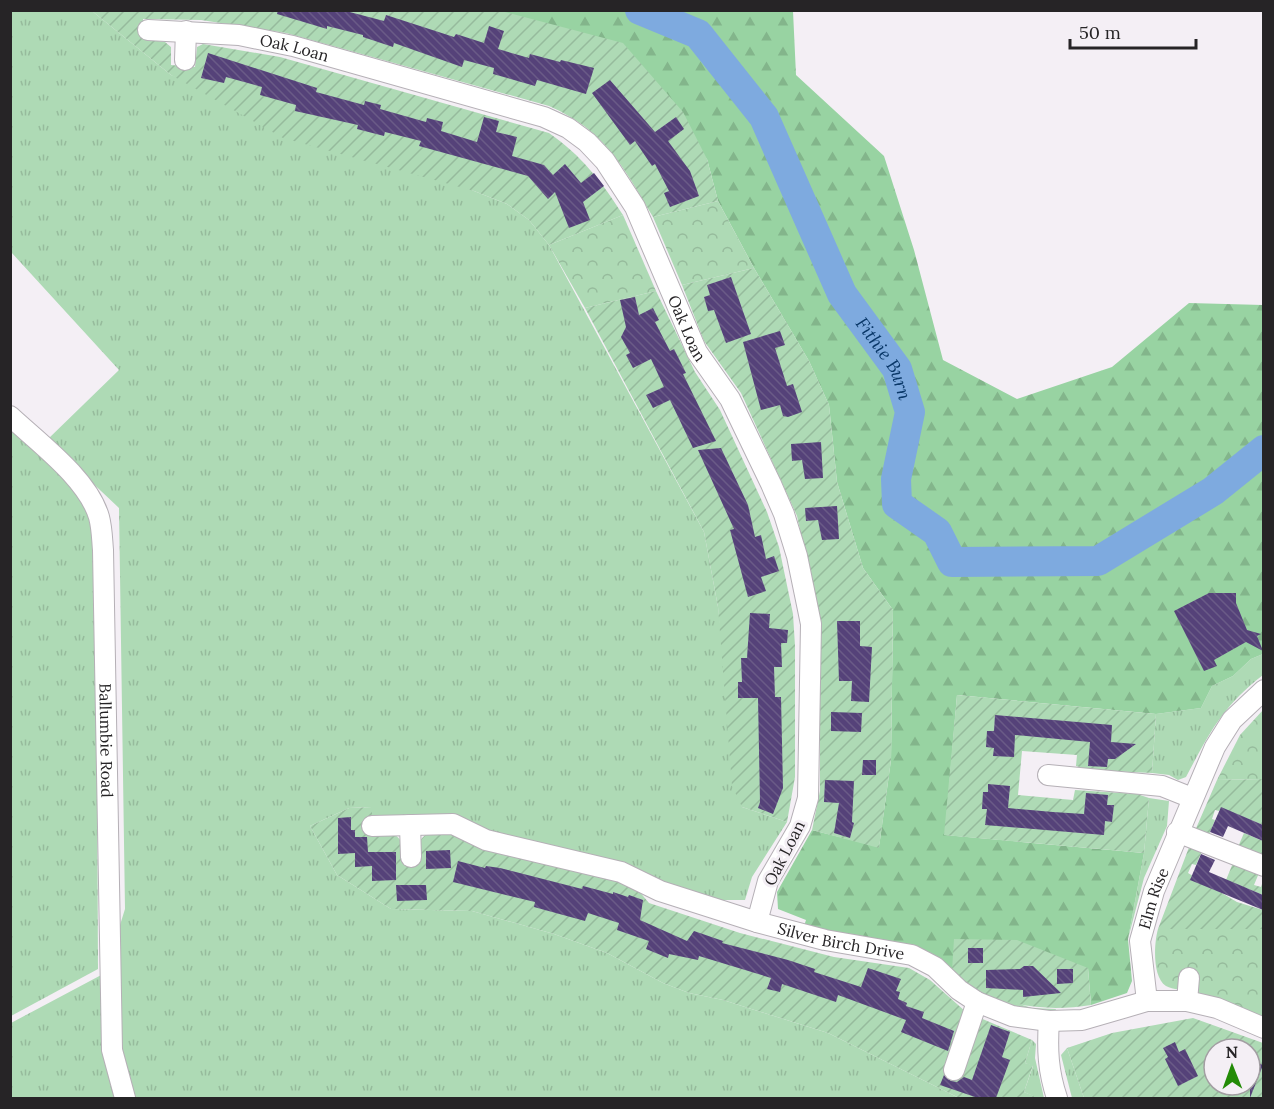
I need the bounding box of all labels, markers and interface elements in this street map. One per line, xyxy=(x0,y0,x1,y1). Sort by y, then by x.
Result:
scale bar xyxy=(1070,12,1196,50)
text: 50 m xyxy=(1079,21,1121,44)
street label: Oak Loan xyxy=(258,30,332,66)
street label: Oak Loan xyxy=(664,292,711,366)
water label: Fithie Burn xyxy=(851,312,917,402)
street label: Ballumbie Road xyxy=(95,683,117,798)
street label: Oak Loan xyxy=(759,817,809,889)
street label: Elm Rise xyxy=(1134,864,1173,931)
street label: Silver Birch Drive xyxy=(775,918,906,964)
north arrow xyxy=(1202,1037,1262,1097)
text: N xyxy=(1225,1042,1238,1062)

